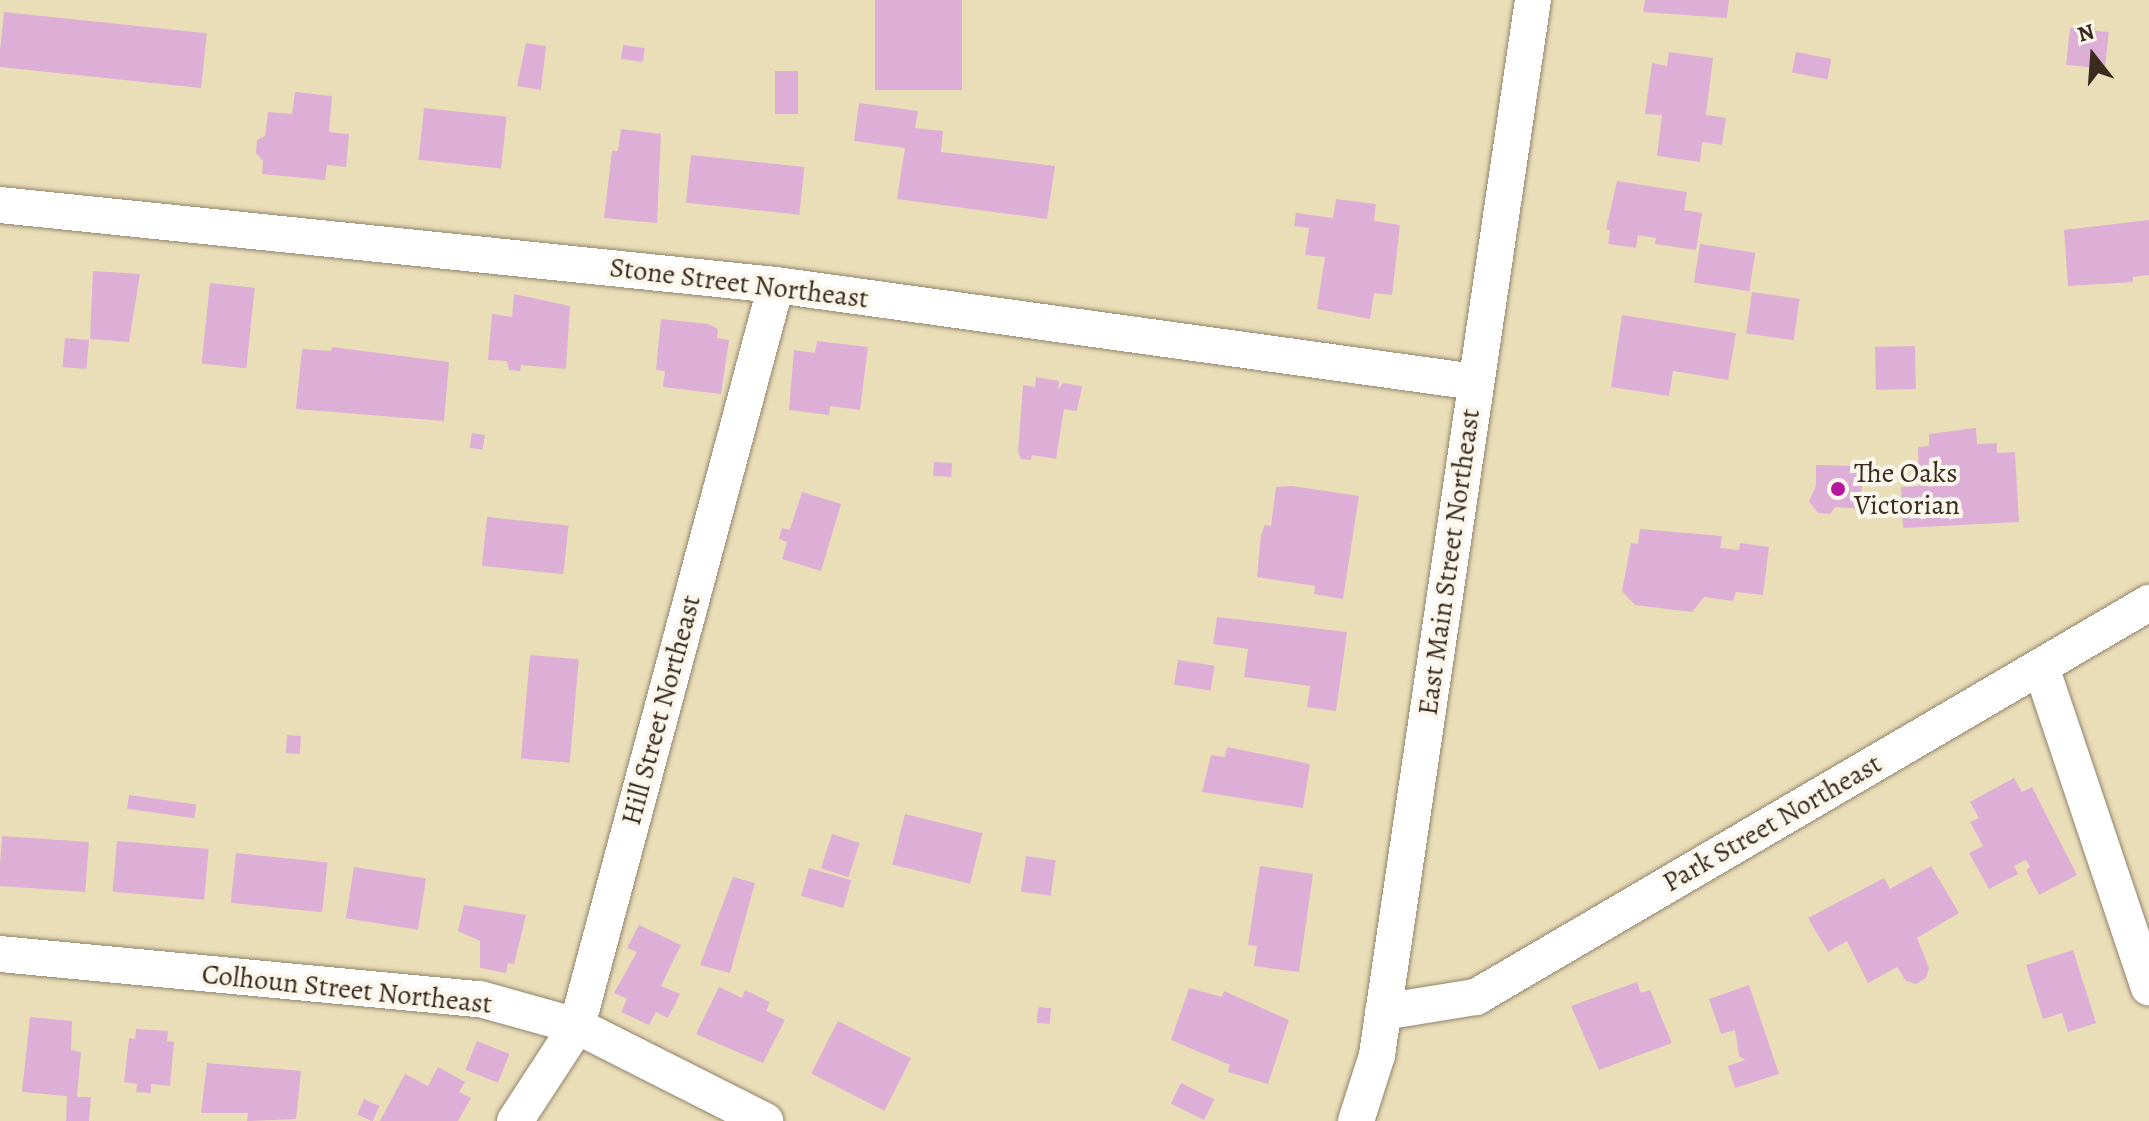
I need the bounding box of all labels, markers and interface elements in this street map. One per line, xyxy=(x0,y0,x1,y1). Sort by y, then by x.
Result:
north arrow xyxy=(2053,16,2133,96)
text: N xyxy=(2074,16,2098,50)
street label: Stone Street Northeast xyxy=(608,250,870,316)
street label: East Main Street Northeast xyxy=(1411,407,1487,717)
place label: The Oaks Victorian xyxy=(1854,456,1960,522)
marker: The Oaks Victorian xyxy=(1829,480,1847,498)
street label: Hill Street Northeast xyxy=(614,591,708,829)
street label: Park Street Northeast xyxy=(1657,747,1887,899)
street label: Colhoun Street Northeast xyxy=(200,957,494,1021)

